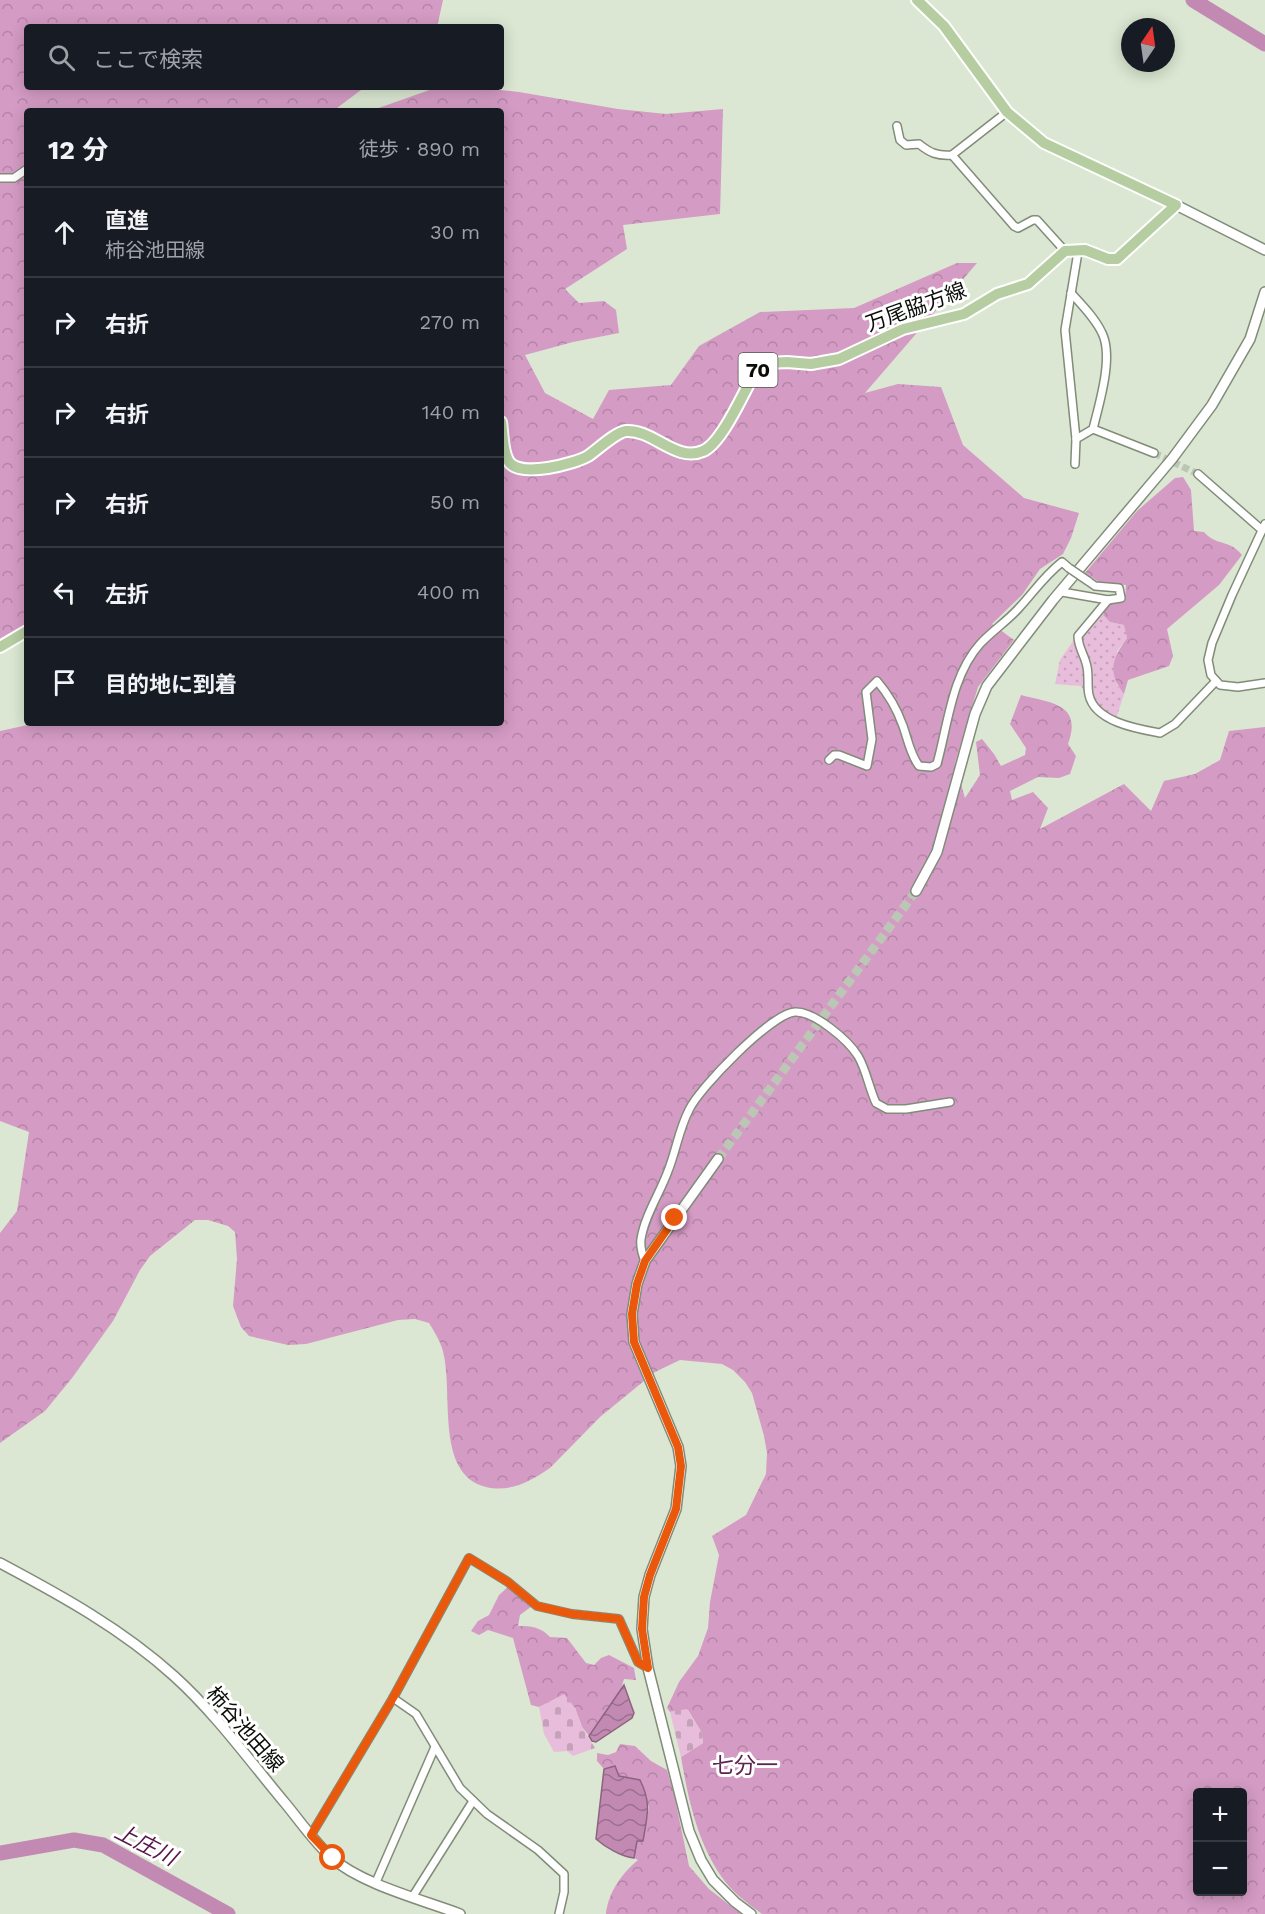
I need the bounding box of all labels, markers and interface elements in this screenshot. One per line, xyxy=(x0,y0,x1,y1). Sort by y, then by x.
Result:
north arrow xyxy=(1121,18,1175,72)
search box xyxy=(24,24,504,90)
icon: search xyxy=(45,41,78,74)
text: ここで検索 xyxy=(93,47,203,72)
text: 12 分 xyxy=(48,135,108,165)
text: 徒歩 · 890 m xyxy=(359,137,480,161)
text: 直進 xyxy=(105,208,149,233)
icon: ahead xyxy=(48,216,81,249)
text: 30 m xyxy=(430,220,480,244)
text: 柿谷池田線 xyxy=(105,238,205,262)
street label: 万尾脇方線 xyxy=(862,277,969,336)
icon: right xyxy=(48,306,81,339)
text: 270 m xyxy=(420,310,480,334)
text: 右折 xyxy=(105,312,149,337)
road number: 70 xyxy=(738,353,777,387)
icon: right xyxy=(48,396,81,429)
text: 140 m xyxy=(422,400,480,424)
text: 右折 xyxy=(105,402,149,427)
icon: right xyxy=(48,486,81,519)
text: 50 m xyxy=(430,490,480,514)
text: 右折 xyxy=(105,492,149,517)
icon: left xyxy=(48,576,81,609)
text: 400 m xyxy=(417,580,480,604)
text: 左折 xyxy=(105,582,149,607)
icon: arrive xyxy=(48,666,81,699)
text: 目的地に到着 xyxy=(105,672,237,697)
route end xyxy=(661,1204,687,1230)
street label: 柿谷池田線 xyxy=(202,1681,289,1776)
district label: 七分一 xyxy=(712,1753,778,1778)
map controls xyxy=(1193,1788,1247,1896)
button: + xyxy=(1193,1788,1247,1842)
water label: 上庄川 xyxy=(111,1818,183,1871)
button: − xyxy=(1193,1842,1247,1896)
route start xyxy=(319,1844,345,1870)

